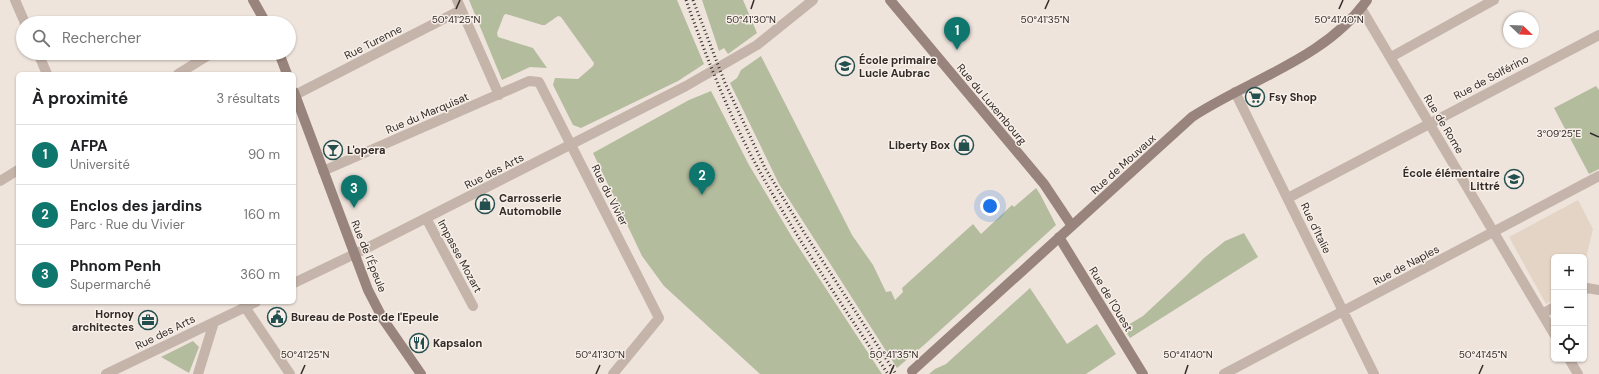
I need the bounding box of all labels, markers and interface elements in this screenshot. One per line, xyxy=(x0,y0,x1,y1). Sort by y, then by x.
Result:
north arrow xyxy=(1503,12,1539,48)
text: 50°41'25"N xyxy=(432,13,480,26)
text: 50°41'30"N xyxy=(726,13,776,26)
text: 50°41'35"N xyxy=(1021,13,1069,26)
text: 50°41'40"N xyxy=(1314,13,1364,26)
search box xyxy=(16,16,296,60)
pin: 1 xyxy=(944,17,970,50)
street label: Rue Turenne xyxy=(342,21,404,63)
icon: search xyxy=(30,27,52,49)
text: Rechercher xyxy=(62,28,141,48)
street label: Rue de Solférino xyxy=(1451,51,1531,103)
place label: École primaire Lucie Aubrac xyxy=(859,53,937,80)
school or university icon: École primaire Lucie Aubrac xyxy=(834,55,856,77)
street label: Rue du Luxembourg xyxy=(954,61,1030,147)
supermarket icon: Fsy Shop xyxy=(1244,86,1266,108)
text: À proximité xyxy=(32,87,128,109)
street label: Rue du Marquisat xyxy=(383,89,471,137)
text: 3 résultats xyxy=(216,90,280,107)
place label: Fsy Shop xyxy=(1269,90,1317,104)
street label: Rue de Rome xyxy=(1421,92,1467,156)
text: 3°09'25"E xyxy=(1537,127,1581,140)
street label: Rue de Mouvaux xyxy=(1087,131,1159,197)
shop icon: Liberty Box xyxy=(953,134,975,156)
text: AFPA xyxy=(70,136,108,156)
place label: Liberty Box xyxy=(889,138,951,152)
bar icon: L'opera xyxy=(322,139,344,161)
place label: L'opera xyxy=(347,143,386,157)
text: 1 xyxy=(43,146,47,163)
text: 90 m xyxy=(248,146,280,163)
street label: Rue des Arts xyxy=(462,150,526,192)
text: Université xyxy=(70,156,130,173)
street label: Rue du Vivier xyxy=(589,162,631,228)
pin: 2 xyxy=(689,162,715,195)
place label: École élémentaire Littré xyxy=(1403,166,1500,193)
school or university icon: École élémentaire Littré xyxy=(1503,168,1525,190)
pin: 3 xyxy=(341,175,367,208)
place label: Carrosserie Automobile xyxy=(499,191,562,218)
shop icon: Carrosserie Automobile xyxy=(474,193,496,215)
text: Enclos des jardins xyxy=(70,196,202,216)
your location xyxy=(980,196,1000,216)
street label: Rue d'Italie xyxy=(1298,200,1334,256)
text: 2 xyxy=(41,206,49,223)
text: 160 m xyxy=(244,206,280,223)
text: Parc · Rue du Vivier xyxy=(70,216,185,233)
street label: Impasse Mozart xyxy=(435,217,485,295)
street label: Rue de l'Épeule xyxy=(348,218,390,294)
street label: Rue de Naples xyxy=(1371,242,1441,288)
map controls xyxy=(1551,254,1587,362)
button: + xyxy=(1551,254,1587,290)
text: Phnom Penh xyxy=(70,256,161,276)
street label: Rue de l'Ouest xyxy=(1086,264,1136,334)
text: 3 xyxy=(41,266,49,283)
text: 360 m xyxy=(240,266,280,283)
text: Supermarché xyxy=(70,276,151,293)
button: − xyxy=(1551,290,1587,326)
public building icon: Bureau de Poste de l'Epeule xyxy=(266,306,288,328)
place label: Hornoy architectes xyxy=(72,307,134,334)
office icon: Hornoy architectes xyxy=(137,309,159,331)
place label: Bureau de Poste de l'Epeule xyxy=(291,310,439,324)
street label: Rue des Arts xyxy=(133,312,197,352)
button: locate xyxy=(1551,326,1587,362)
restaurant icon: Kapsalon xyxy=(408,332,430,354)
place label: Kapsalon xyxy=(433,336,482,350)
text: 50°41'25"N xyxy=(281,348,329,361)
text: 50°41'30"N xyxy=(575,348,625,361)
text: 50°41'35"N xyxy=(870,348,918,361)
text: 50°41'40"N xyxy=(1163,348,1213,361)
text: 50°41'45"N xyxy=(1459,348,1507,361)

